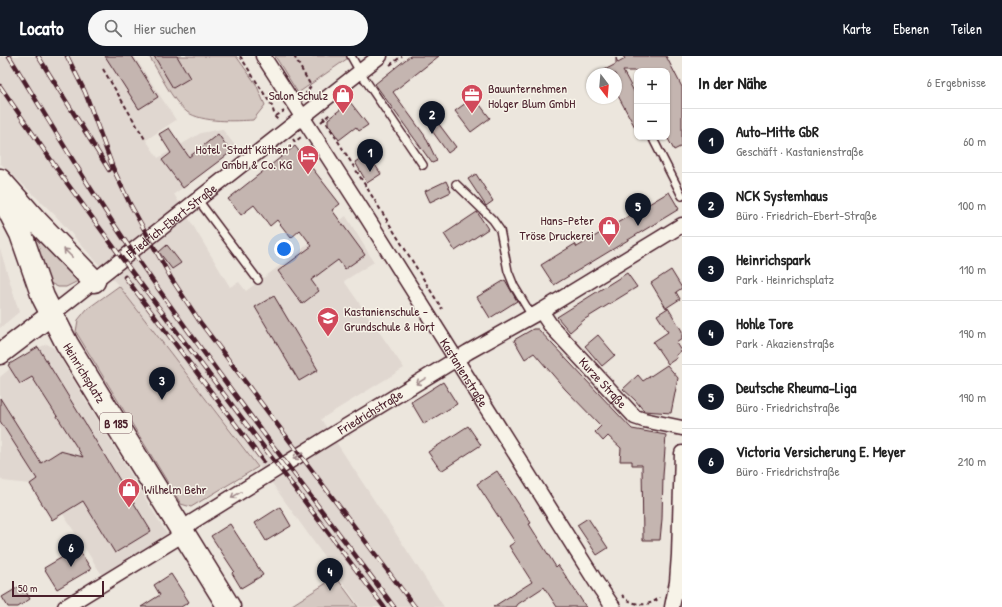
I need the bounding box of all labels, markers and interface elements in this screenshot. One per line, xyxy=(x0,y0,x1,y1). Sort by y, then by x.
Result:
search box xyxy=(88,10,368,46)
text: Locato xyxy=(20,15,64,41)
icon: search xyxy=(102,17,124,39)
text: Hier suchen xyxy=(134,18,196,39)
text: Karte xyxy=(843,19,871,38)
text: Ebenen xyxy=(893,19,929,38)
text: Teilen xyxy=(951,19,982,38)
north arrow xyxy=(586,68,622,104)
map controls xyxy=(634,68,670,140)
button: + xyxy=(634,68,670,104)
text: In der Nähe xyxy=(698,71,767,94)
text: 6 Ergebnisse xyxy=(927,73,986,91)
place label: Bauunternehmen Holger Blum GmbH xyxy=(488,79,575,112)
shop icon: Salon Schulz xyxy=(330,82,356,115)
office icon: Bauunternehmen Holger Blum GmbH xyxy=(459,82,485,115)
place label: Salon Schulz xyxy=(269,86,328,104)
pin: 2 xyxy=(419,101,445,134)
button: − xyxy=(634,104,670,140)
text: Auto-Mitte GbR xyxy=(736,121,819,142)
text: 1 xyxy=(709,132,713,150)
text: 60 m xyxy=(963,132,986,150)
pin: 1 xyxy=(357,139,383,172)
place label: Hotel "Stadt Köthen" GmbH & Co. KG xyxy=(196,140,293,173)
text: Geschäft · Kastanienstraße xyxy=(736,142,864,160)
hotel icon: Hotel "Stadt Köthen" GmbH & Co. KG xyxy=(295,143,321,176)
street label: Friedrich-Ebert-Straße xyxy=(121,179,220,262)
text: NCK Systemhaus xyxy=(736,185,828,206)
pin: 5 xyxy=(625,193,651,226)
text: 2 xyxy=(708,196,714,214)
text: 100 m xyxy=(958,196,986,214)
text: Büro · Friedrich-Ebert-Straße xyxy=(736,206,877,224)
place label: Hans-Peter Tröse Druckerei xyxy=(519,211,594,244)
shop icon: Hans-Peter Tröse Druckerei xyxy=(596,214,622,247)
your location xyxy=(274,239,294,259)
one-way arrow xyxy=(63,248,73,258)
text: Heinrichspark xyxy=(736,249,810,270)
text: 3 xyxy=(708,260,714,278)
text: 110 m xyxy=(959,260,986,278)
text: Park · Heinrichsplatz xyxy=(736,270,834,288)
place label: Kastanienschule - Grundschule & Hort xyxy=(344,302,435,335)
school or university icon: Kastanienschule - Grundschule & Hort xyxy=(315,305,341,338)
text: Hohle Tore xyxy=(736,313,794,334)
text: 4 xyxy=(709,324,713,342)
text: 190 m xyxy=(959,324,986,342)
street label: Kastanienstraße xyxy=(436,334,493,410)
text: Park · Akazienstraße xyxy=(736,334,834,352)
street label: Heinrichsplatz xyxy=(59,339,110,407)
street label: Kurze Straße xyxy=(575,353,631,412)
pin: 3 xyxy=(149,367,175,400)
one-way arrow xyxy=(415,377,427,385)
text: Deutsche Rheuma-Liga xyxy=(736,377,856,398)
street label: Friedrichstraße xyxy=(333,385,406,439)
text: 5 xyxy=(708,388,714,406)
text: 190 m xyxy=(959,388,986,406)
text: Büro · Friedrichstraße xyxy=(736,398,840,416)
road number: B 185 xyxy=(100,413,132,433)
text: Victoria Versicherung E. Meyer xyxy=(736,441,906,462)
one-way arrow xyxy=(293,452,304,460)
text: 6 xyxy=(708,452,714,470)
text: 210 m xyxy=(958,452,986,470)
text: Büro · Friedrichstraße xyxy=(736,462,840,480)
shop icon: Wilhelm Behr xyxy=(116,476,142,509)
place label: Wilhelm Behr xyxy=(144,480,207,498)
one-way arrow xyxy=(231,491,242,499)
pin: 6 xyxy=(58,534,84,567)
pin: 4 xyxy=(317,558,343,591)
scale bar xyxy=(12,579,104,598)
text: 50 m xyxy=(18,581,38,595)

